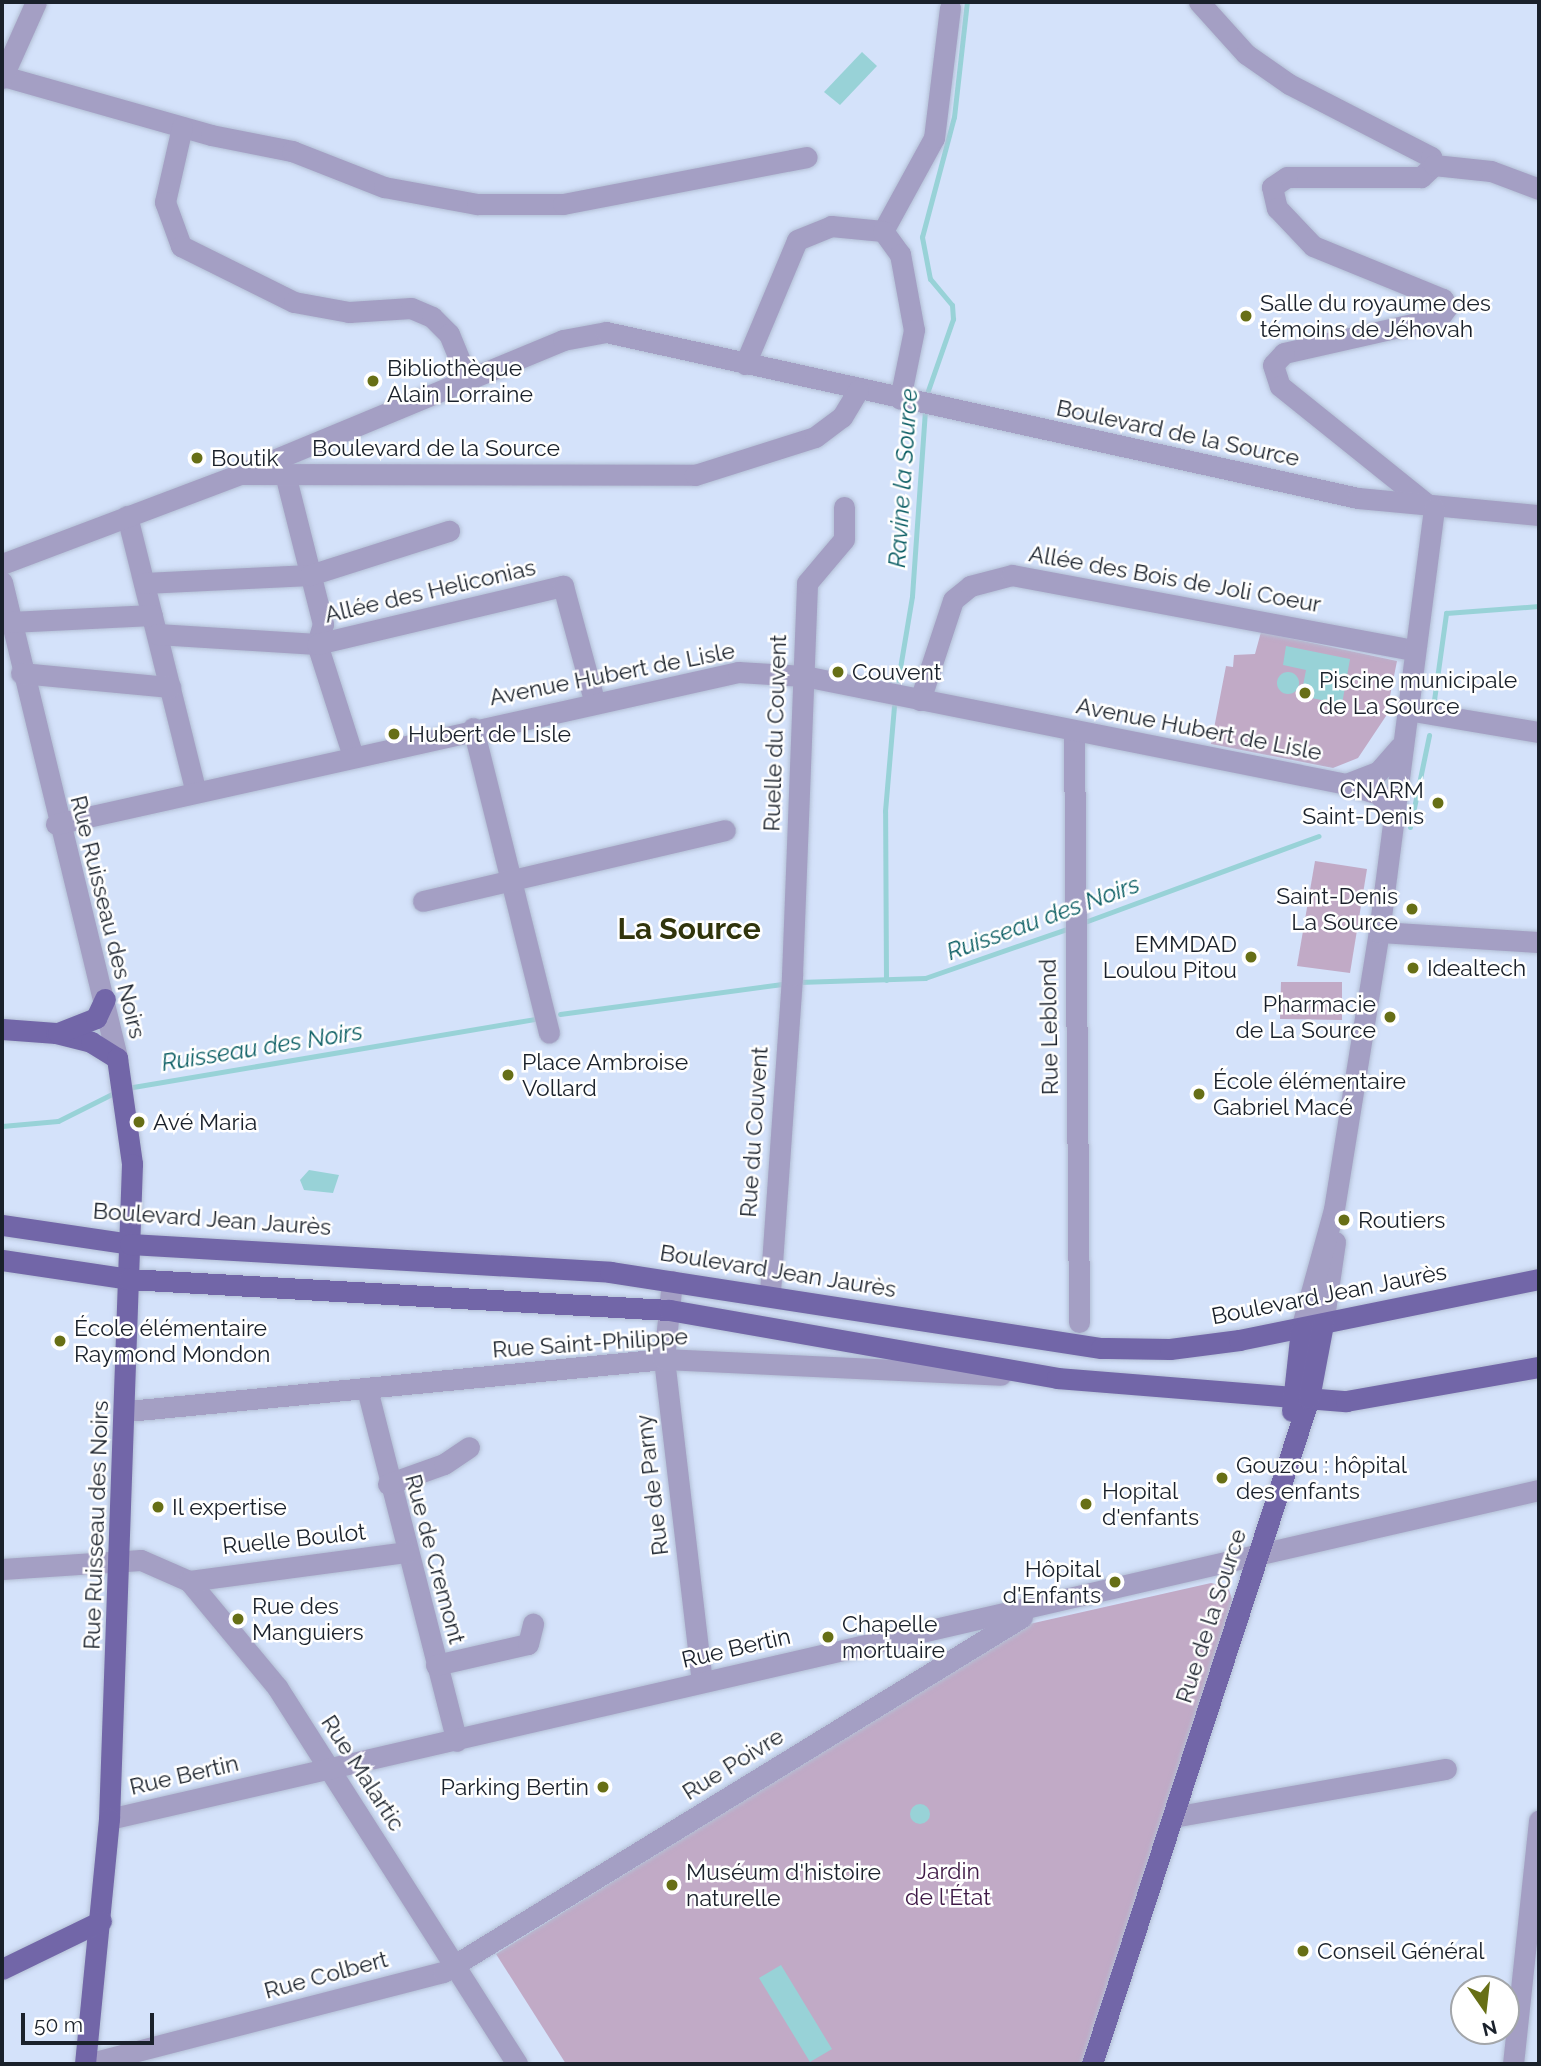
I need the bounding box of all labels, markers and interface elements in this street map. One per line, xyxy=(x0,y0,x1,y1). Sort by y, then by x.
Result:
place label: Salle du royaume des témoins de Jéhovah xyxy=(1260,289,1491,343)
marker: Salle du royaume des témoins de Jéhovah xyxy=(1238,308,1254,324)
place label: Bibliothèque Alain Lorraine xyxy=(387,354,533,408)
marker: Bibliothèque Alain Lorraine xyxy=(365,373,381,389)
water label: Ravine la Source xyxy=(882,387,924,569)
street label: Boulevard de la Source xyxy=(1054,394,1302,472)
street label: Boulevard de la Source xyxy=(312,434,560,462)
place label: Boutik xyxy=(211,444,279,472)
marker: Boutik xyxy=(189,450,205,466)
street label: Allée des Bois de Joli Coeur xyxy=(1026,540,1324,618)
street label: Allée des Heliconias xyxy=(322,553,538,629)
street label: Ruelle du Couvent xyxy=(758,634,792,832)
street label: Avenue Hubert de Lisle xyxy=(487,637,737,711)
place label: Couvent xyxy=(852,658,941,686)
marker: Couvent xyxy=(830,664,846,680)
place label: Piscine municipale de La Source xyxy=(1319,666,1517,720)
marker: Piscine municipale de La Source xyxy=(1297,685,1313,701)
street label: Avenue Hubert de Lisle xyxy=(1074,692,1324,766)
place label: Hubert de Lisle xyxy=(408,720,571,748)
marker: Hubert de Lisle xyxy=(386,726,402,742)
place label: CNARM Saint-Denis xyxy=(1302,776,1424,830)
street label: Rue Ruisseau des Noirs xyxy=(64,793,152,1041)
marker: CNARM Saint-Denis xyxy=(1430,795,1446,811)
water label: Ruisseau des Noirs xyxy=(943,870,1143,966)
place label: Saint-Denis La Source xyxy=(1276,882,1398,936)
marker: Saint-Denis La Source xyxy=(1404,901,1420,917)
district label: La Source xyxy=(617,911,761,947)
place label: EMMDAD Loulou Pitou xyxy=(1103,930,1237,984)
marker: EMMDAD Loulou Pitou xyxy=(1243,949,1259,965)
place label: Idealtech xyxy=(1427,954,1526,982)
street label: Rue Leblond xyxy=(1034,959,1064,1095)
marker: Idealtech xyxy=(1405,960,1421,976)
place label: Pharmacie de La Source xyxy=(1235,990,1376,1044)
marker: Pharmacie de La Source xyxy=(1382,1009,1398,1025)
water label: Ruisseau des Noirs xyxy=(159,1017,365,1077)
street label: Rue du Couvent xyxy=(734,1046,774,1218)
place label: Place Ambroise Vollard xyxy=(522,1048,689,1102)
marker: Place Ambroise Vollard xyxy=(500,1067,516,1083)
place label: École élémentaire Gabriel Macé xyxy=(1213,1067,1406,1121)
marker: École élémentaire Gabriel Macé xyxy=(1191,1086,1207,1102)
place label: Avé Maria xyxy=(153,1108,257,1136)
marker: Avé Maria xyxy=(131,1114,147,1130)
street label: Boulevard Jean Jaurès xyxy=(91,1197,333,1241)
place label: Routiers xyxy=(1358,1206,1445,1234)
marker: Routiers xyxy=(1336,1212,1352,1228)
street label: Boulevard Jean Jaurès xyxy=(657,1239,899,1303)
street label: Boulevard Jean Jaurès xyxy=(1209,1258,1449,1330)
place label: École élémentaire Raymond Mondon xyxy=(74,1314,270,1368)
street label: Rue Saint-Philippe xyxy=(491,1322,689,1364)
marker: École élémentaire Raymond Mondon xyxy=(52,1333,68,1349)
street label: Rue Ruisseau des Noirs xyxy=(78,1400,114,1650)
street label: Rue de Parny xyxy=(630,1413,674,1557)
place label: Gouzou : hôpital des enfants xyxy=(1236,1451,1407,1505)
marker: Gouzou : hôpital des enfants xyxy=(1214,1470,1230,1486)
street label: Rue de Cremont xyxy=(399,1471,471,1647)
place label: Hopital d'enfants xyxy=(1102,1477,1199,1531)
place label: Il expertise xyxy=(172,1493,288,1521)
marker: Hopital d'enfants xyxy=(1076,1494,1096,1514)
marker: Il expertise xyxy=(150,1499,166,1515)
street label: Ruelle Boulot xyxy=(221,1518,367,1560)
street label: Rue de la Source xyxy=(1170,1526,1252,1706)
place label: Hôpital d'Enfants xyxy=(1003,1555,1101,1609)
marker: Hôpital d'Enfants xyxy=(1107,1574,1123,1590)
place label: Rue des Manguiers xyxy=(252,1592,364,1646)
place label: Chapelle mortuaire xyxy=(842,1610,945,1664)
marker: Rue des Manguiers xyxy=(230,1611,246,1627)
street label: Rue Bertin xyxy=(679,1622,793,1674)
marker: Chapelle mortuaire xyxy=(820,1629,836,1645)
street label: Rue Malartic xyxy=(315,1710,411,1836)
street label: Rue Poivre xyxy=(677,1722,789,1806)
street label: Rue Bertin xyxy=(127,1749,241,1801)
place label: Parking Bertin xyxy=(441,1773,589,1801)
marker: Parking Bertin xyxy=(595,1779,611,1795)
park label: Jardin de l'État xyxy=(905,1857,991,1911)
place label: Muséum d'histoire naturelle xyxy=(686,1858,881,1912)
marker: Muséum d'histoire naturelle xyxy=(664,1877,680,1893)
place label: Conseil Général xyxy=(1317,1937,1485,1965)
marker: Conseil Général xyxy=(1295,1943,1311,1959)
street label: Rue Colbert xyxy=(261,1945,391,2005)
north arrow xyxy=(1450,1975,1520,2045)
scale bar xyxy=(24,2000,158,2044)
text: 50 m xyxy=(34,2012,83,2037)
text: N xyxy=(1480,2016,1499,2041)

